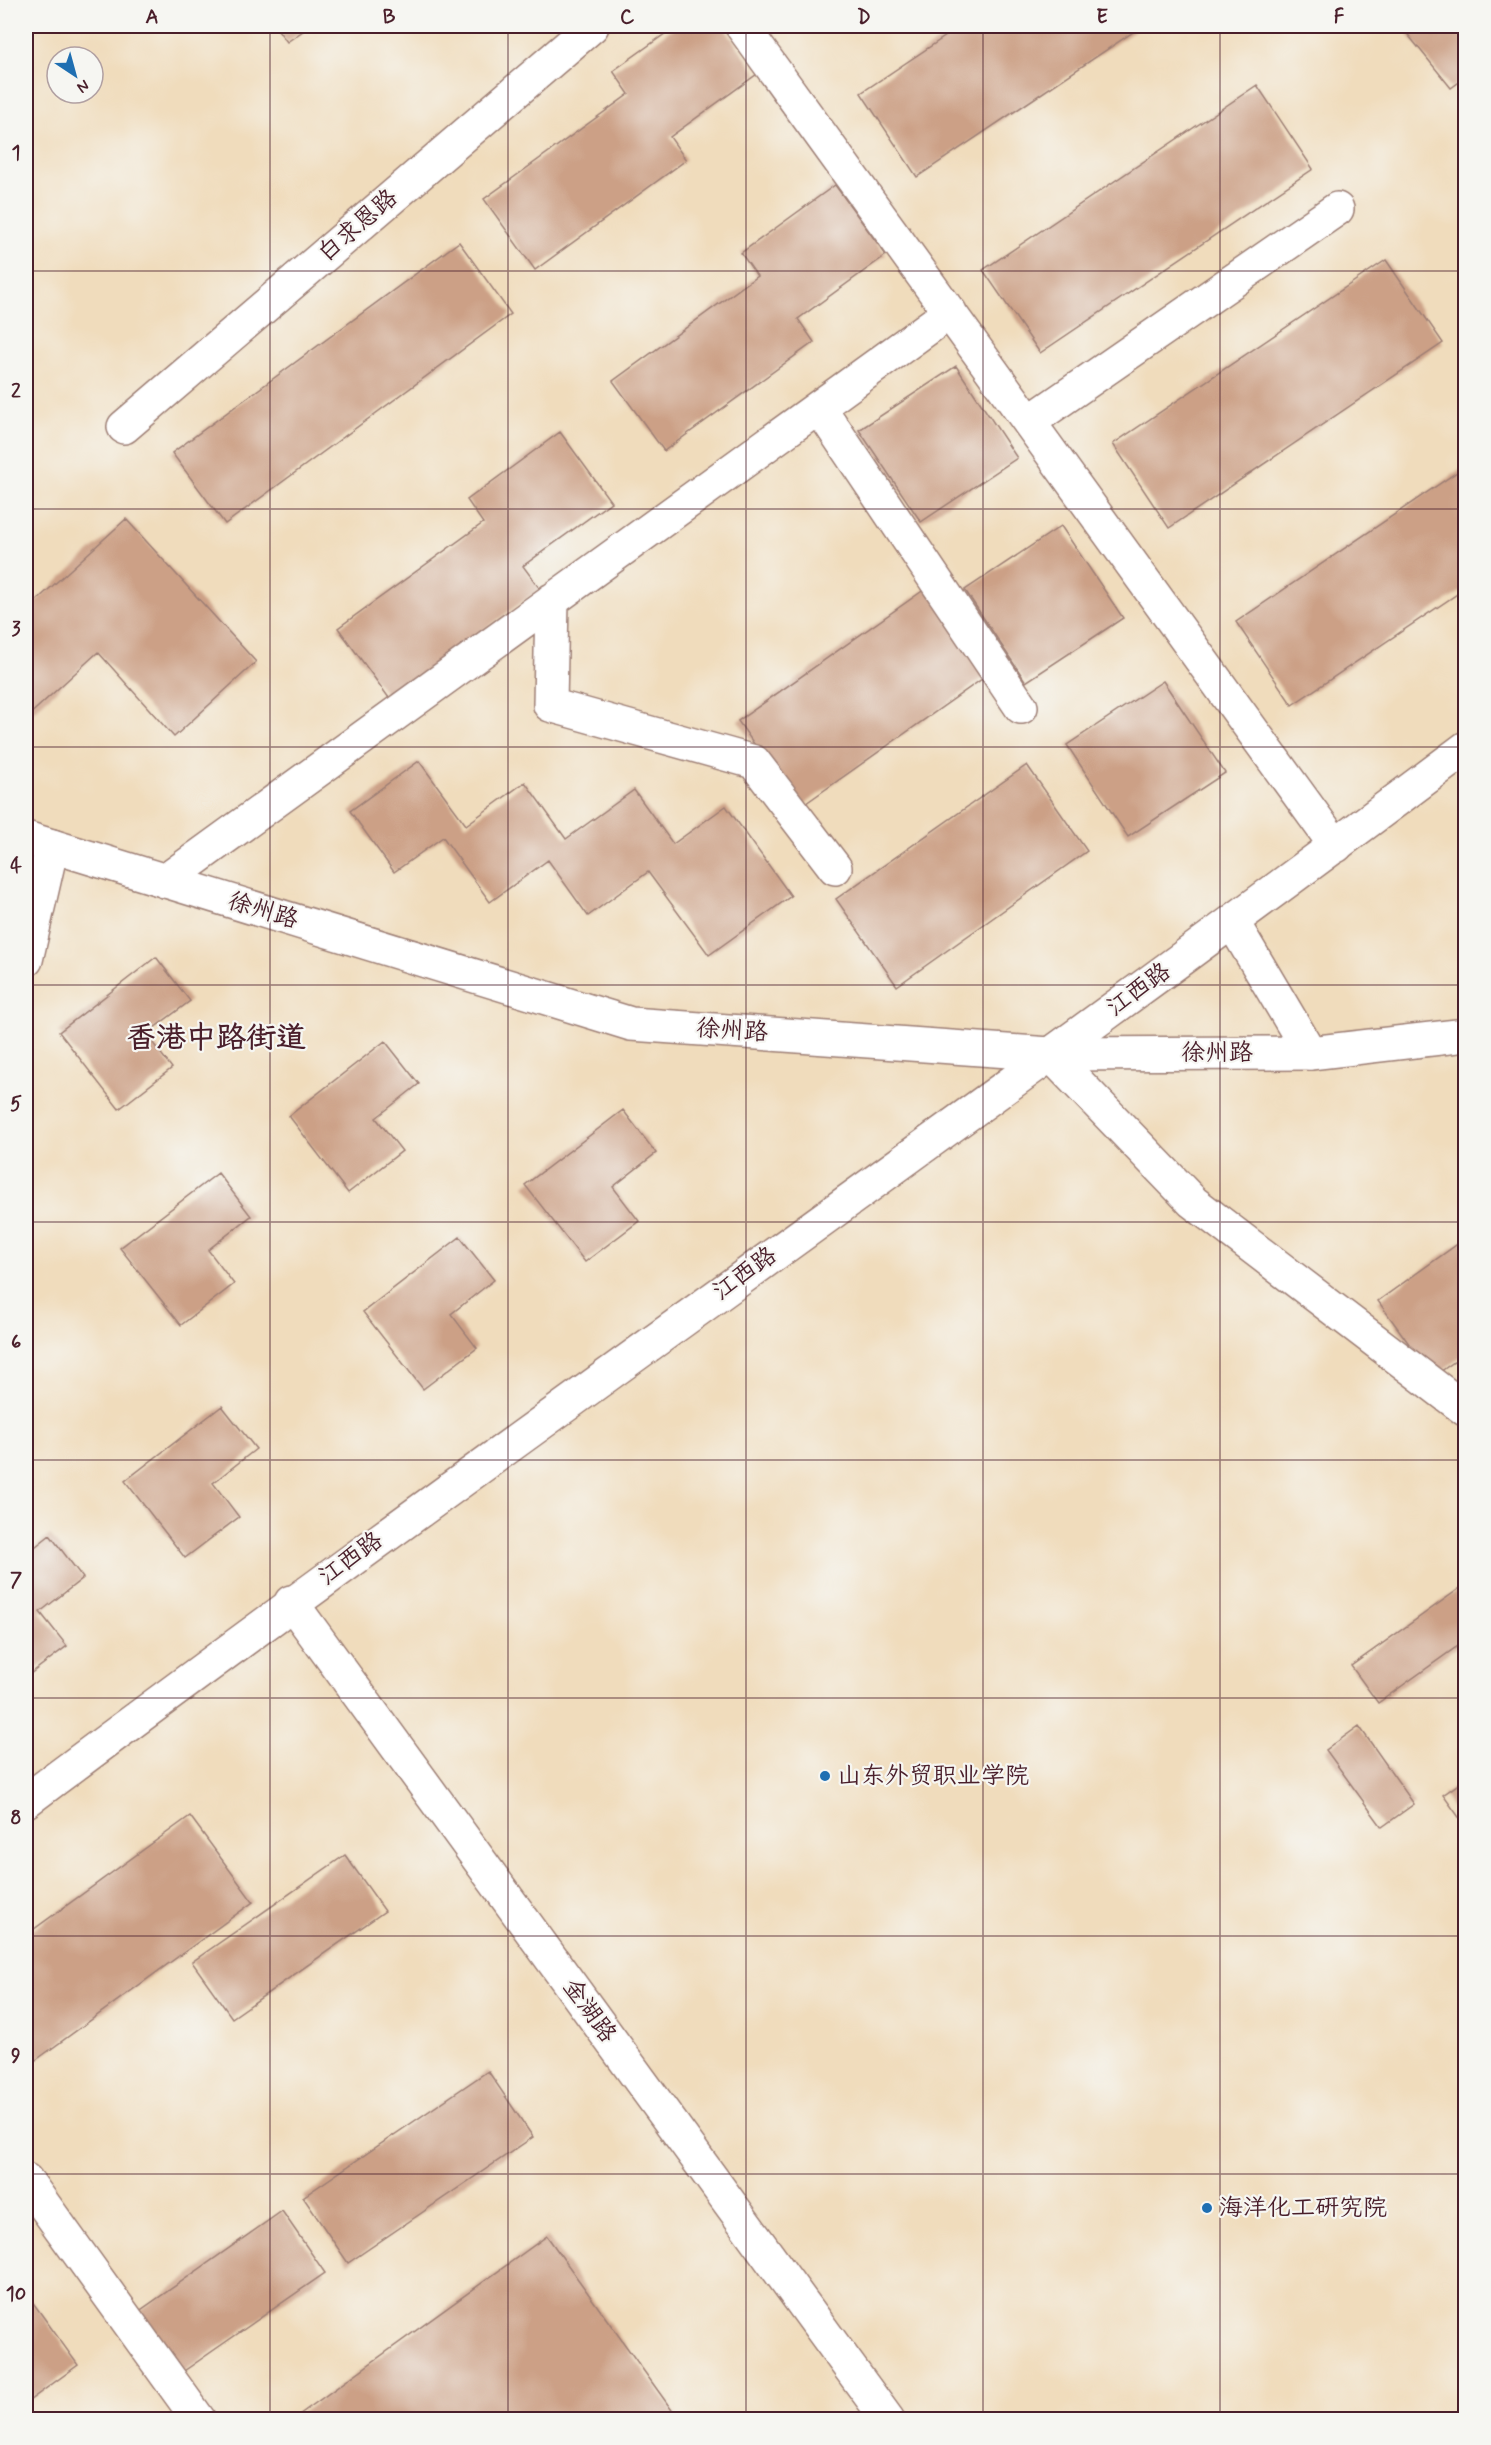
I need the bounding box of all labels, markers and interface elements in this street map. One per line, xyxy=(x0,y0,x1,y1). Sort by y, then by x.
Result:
text: A xyxy=(145,4,159,31)
text: B xyxy=(383,4,396,31)
text: C xyxy=(620,4,635,31)
text: D xyxy=(857,4,871,31)
text: E xyxy=(1096,4,1108,31)
text: F xyxy=(1334,4,1345,31)
north arrow xyxy=(45,45,105,105)
text: N xyxy=(72,74,93,98)
text: 1 xyxy=(12,140,20,167)
street label: 白求恩路 xyxy=(312,183,404,269)
text: 2 xyxy=(11,378,21,405)
text: 3 xyxy=(11,616,21,643)
text: 4 xyxy=(10,853,22,880)
street label: 徐州路 xyxy=(224,886,302,936)
street label: 江西路 xyxy=(1101,956,1177,1024)
street label: 徐州路 xyxy=(695,1013,769,1049)
district label: 香港中路街道 xyxy=(126,1019,306,1058)
street label: 徐州路 xyxy=(1181,1038,1253,1069)
text: 5 xyxy=(10,1091,22,1118)
street label: 江西路 xyxy=(707,1240,783,1308)
text: 6 xyxy=(11,1329,21,1356)
street label: 江西路 xyxy=(313,1525,389,1593)
text: 7 xyxy=(10,1567,22,1594)
place label: 山东外贸职业学院 xyxy=(837,1761,1029,1792)
marker: 山东外贸职业学院 xyxy=(818,1769,832,1783)
text: 8 xyxy=(10,1805,22,1832)
street label: 金湖路 xyxy=(555,1973,623,2049)
text: 9 xyxy=(11,2043,21,2070)
place label: 海洋化工研究院 xyxy=(1219,2193,1387,2224)
marker: 海洋化工研究院 xyxy=(1200,2201,1214,2215)
text: 10 xyxy=(6,2281,26,2308)

